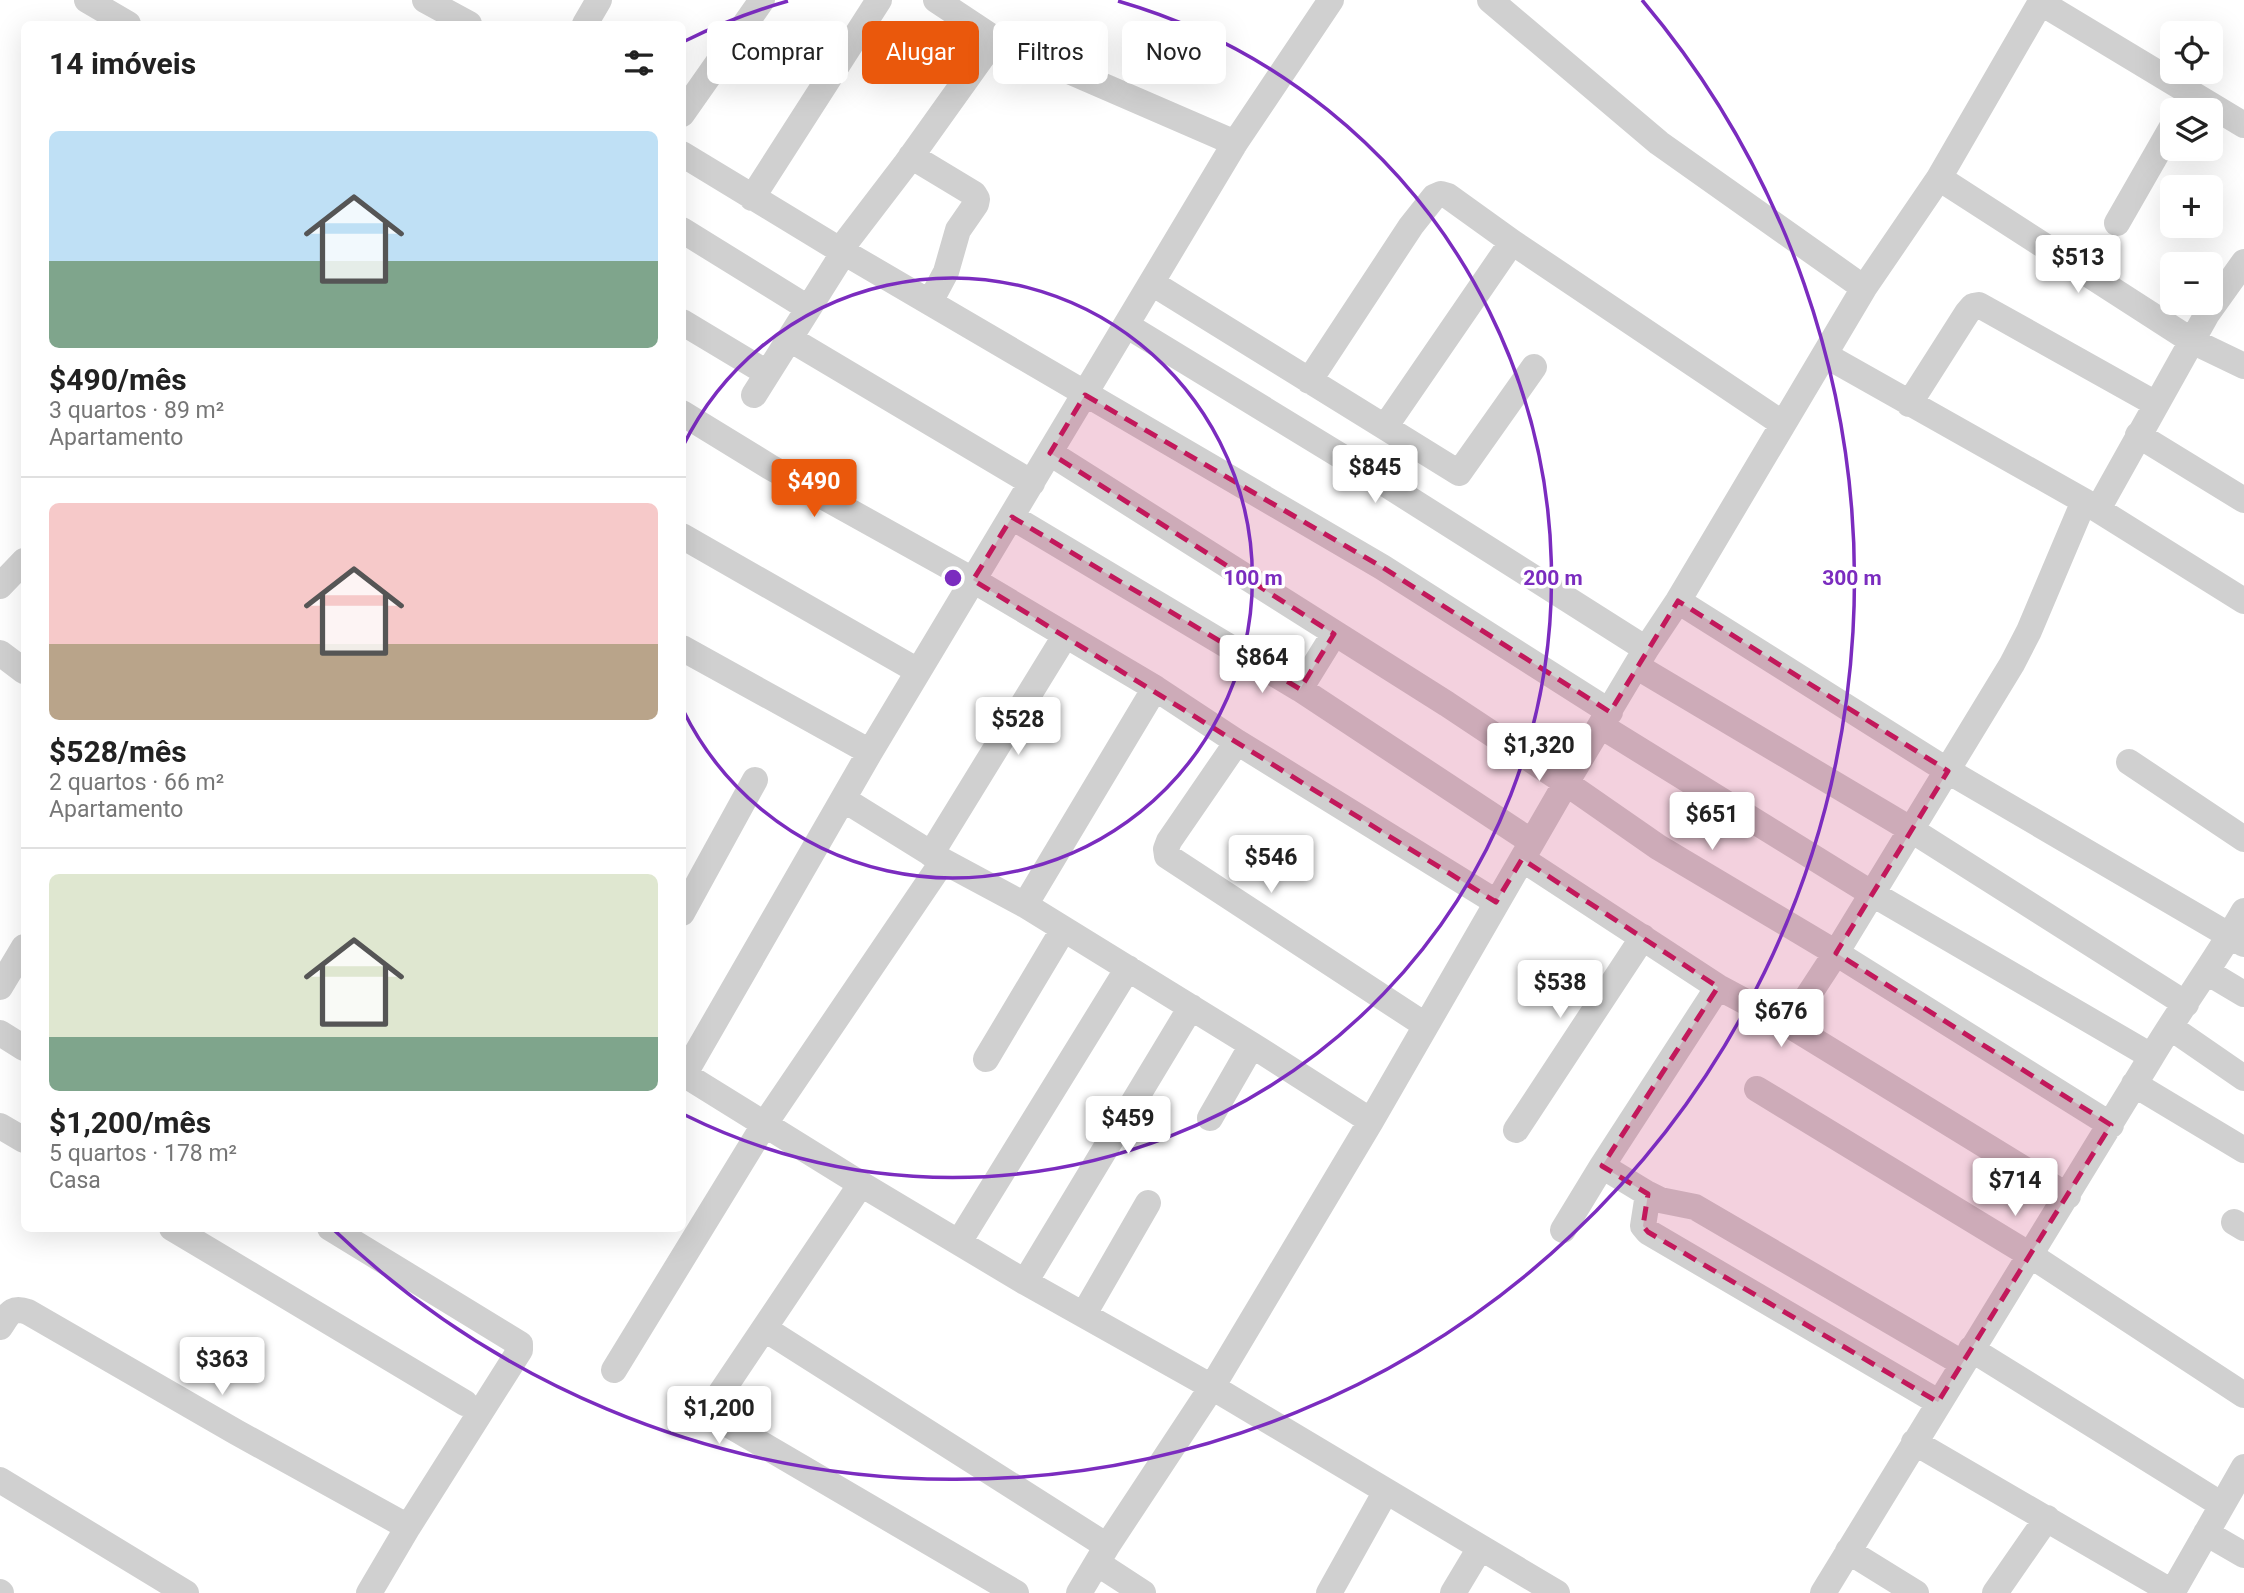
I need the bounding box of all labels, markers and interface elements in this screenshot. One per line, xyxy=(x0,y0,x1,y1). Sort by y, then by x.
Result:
chip: Comprar xyxy=(707,21,848,84)
chip: Alugar xyxy=(862,21,979,84)
chip: Filtros xyxy=(993,21,1108,84)
chip: Novo xyxy=(1122,21,1226,84)
map controls xyxy=(2160,21,2223,315)
button: locate xyxy=(2160,21,2223,84)
icon: filters xyxy=(620,44,658,82)
text: 14 imóveis xyxy=(49,46,196,81)
button: layers xyxy=(2160,98,2223,161)
button: + xyxy=(2160,175,2223,238)
icon: home xyxy=(291,176,417,302)
pin: $513 xyxy=(2037,236,2119,295)
text: $513 xyxy=(2052,244,2104,271)
button: − xyxy=(2160,252,2223,315)
text: $490/mês xyxy=(49,362,187,397)
text: 3 quartos · 89 m² xyxy=(49,397,224,424)
text: Apartamento xyxy=(49,424,183,451)
pin: $845 xyxy=(1334,446,1416,505)
text: $845 xyxy=(1349,454,1401,481)
pin: $490 xyxy=(773,460,855,519)
text: $490 xyxy=(788,468,840,495)
icon: home xyxy=(291,548,417,674)
centre of rings xyxy=(941,566,965,590)
text: 100 m xyxy=(1223,566,1283,590)
text: 200 m xyxy=(1523,566,1583,590)
text: 300 m xyxy=(1822,566,1882,590)
pin: $864 xyxy=(1221,636,1303,695)
text: $864 xyxy=(1236,644,1288,671)
pin: $528 xyxy=(977,698,1059,757)
text: $528 xyxy=(992,706,1044,733)
pin: $1,320 xyxy=(1482,724,1596,783)
text: $1,320 xyxy=(1503,732,1575,759)
text: $528/mês xyxy=(49,734,187,769)
text: 2 quartos · 66 m² xyxy=(49,769,224,796)
pin: $651 xyxy=(1671,792,1753,852)
text: Apartamento xyxy=(49,796,183,823)
text: $651 xyxy=(1686,801,1738,828)
pin: $546 xyxy=(1230,836,1312,895)
text: $546 xyxy=(1245,844,1297,871)
icon: home xyxy=(291,919,417,1045)
pin: $538 xyxy=(1519,960,1601,1020)
text: $538 xyxy=(1534,969,1586,996)
pin: $676 xyxy=(1740,990,1822,1049)
text: $676 xyxy=(1755,998,1807,1025)
pin: $459 xyxy=(1087,1096,1169,1156)
text: $1,200/mês xyxy=(49,1105,211,1140)
text: $459 xyxy=(1102,1105,1154,1132)
text: 5 quartos · 178 m² xyxy=(49,1140,237,1167)
pin: $714 xyxy=(1974,1158,2056,1218)
text: Casa xyxy=(49,1167,101,1194)
text: $714 xyxy=(1989,1167,2041,1194)
pin: $363 xyxy=(181,1338,263,1397)
text: $363 xyxy=(196,1346,248,1373)
pin: $1,200 xyxy=(662,1386,776,1446)
text: $1,200 xyxy=(683,1395,755,1422)

